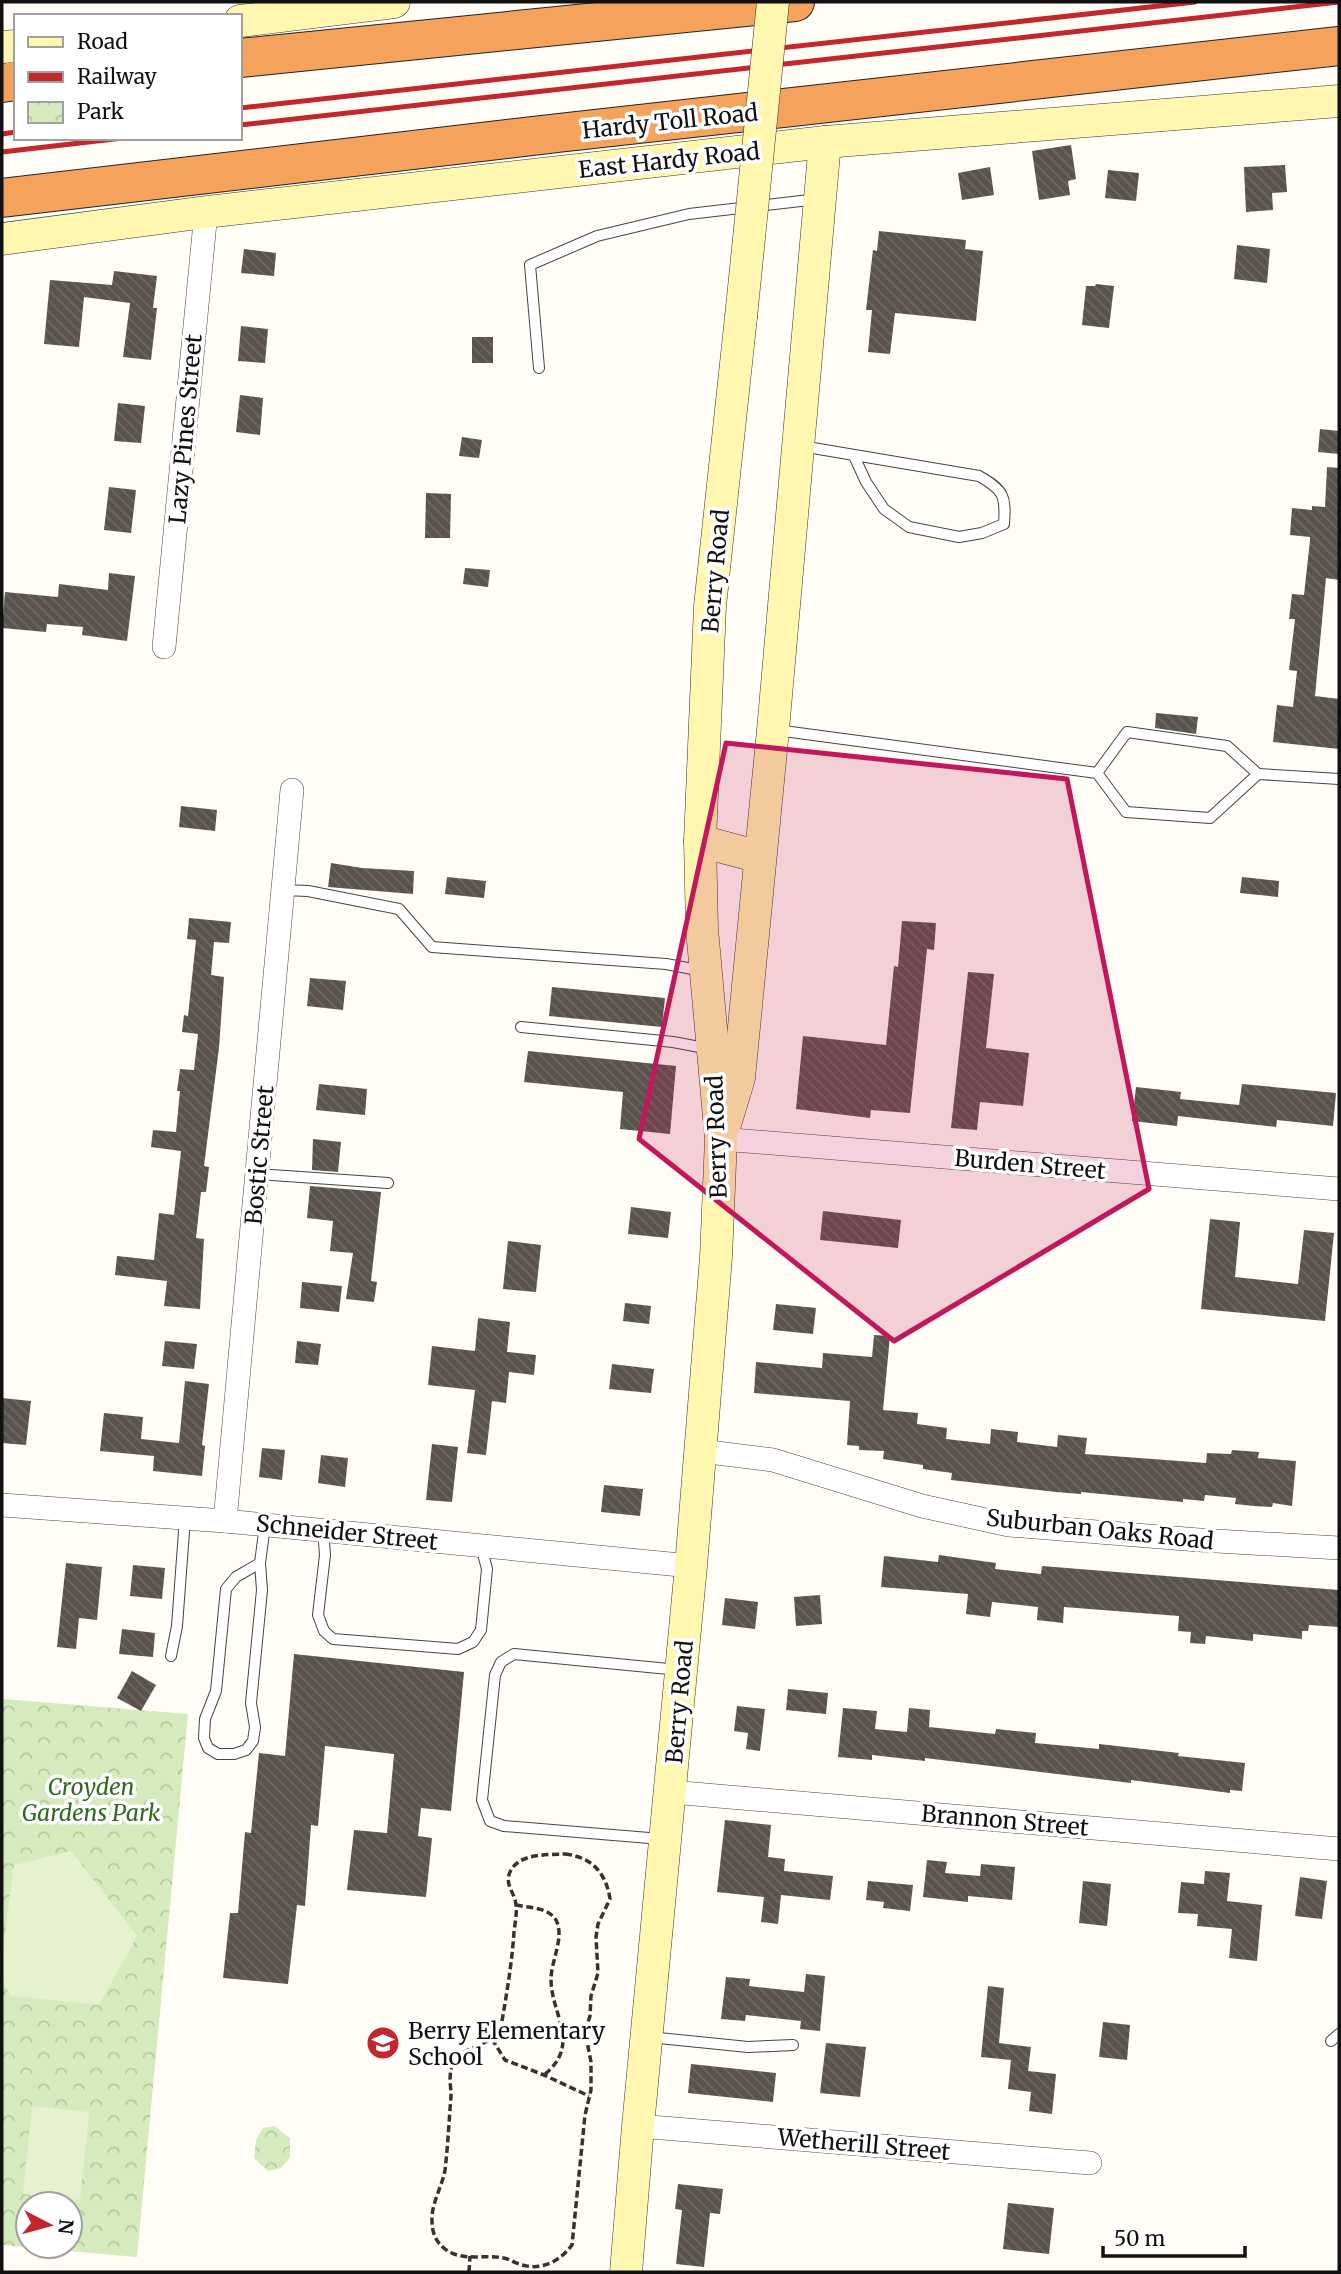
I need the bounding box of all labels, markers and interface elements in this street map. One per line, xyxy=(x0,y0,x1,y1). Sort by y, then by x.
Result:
legend xyxy=(14,14,242,140)
text: Road xyxy=(77,28,128,55)
text: Railway xyxy=(77,63,158,90)
street label: Hardy Toll Road xyxy=(581,97,760,145)
text: Park xyxy=(77,98,124,125)
street label: East Hardy Road xyxy=(577,136,761,184)
street label: Lazy Pines Street xyxy=(162,333,208,525)
street label: Berry Road xyxy=(695,508,735,634)
street label: Berry Road xyxy=(699,1074,733,1199)
street label: Bostic Street xyxy=(238,1084,280,1226)
street label: Burden Street xyxy=(953,1143,1107,1185)
street label: Suburban Oaks Road xyxy=(985,1503,1215,1555)
street label: Schneider Street xyxy=(255,1508,439,1556)
street label: Berry Road xyxy=(659,1639,699,1765)
park label: Croyden Gardens Park xyxy=(22,1772,161,1827)
street label: Brannon Street xyxy=(920,1798,1090,1842)
place label: Berry Elementary School xyxy=(408,2016,606,2071)
school or university icon: Berry Elementary School xyxy=(364,2024,402,2062)
street label: Wetherill Street xyxy=(775,2122,952,2166)
north arrow xyxy=(14,2190,84,2260)
scale bar xyxy=(1103,2214,1245,2258)
text: N xyxy=(53,2218,79,2235)
text: 50 m xyxy=(1114,2225,1165,2252)

